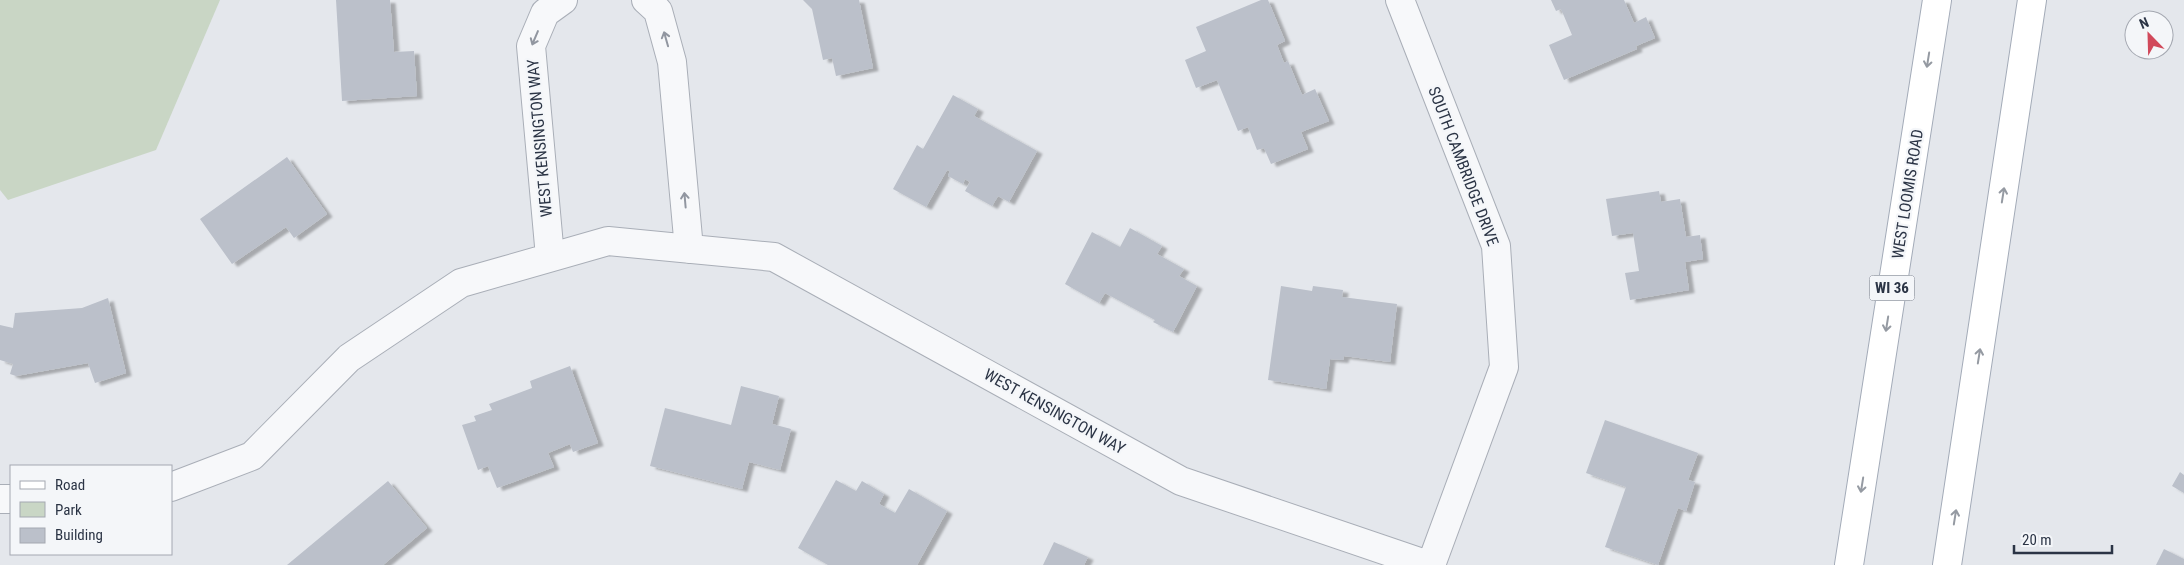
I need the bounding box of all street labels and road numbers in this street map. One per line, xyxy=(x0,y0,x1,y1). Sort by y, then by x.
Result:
street label: WEST KENSINGTON WAY xyxy=(523,58,556,218)
street label: SOUTH CAMBRIDGE DRIVE xyxy=(1424,84,1503,249)
street label: WEST LOOMIS ROAD xyxy=(1888,128,1927,260)
road number: WI 36 xyxy=(1870,276,1914,300)
street label: WEST KENSINGTON WAY xyxy=(981,365,1129,458)

